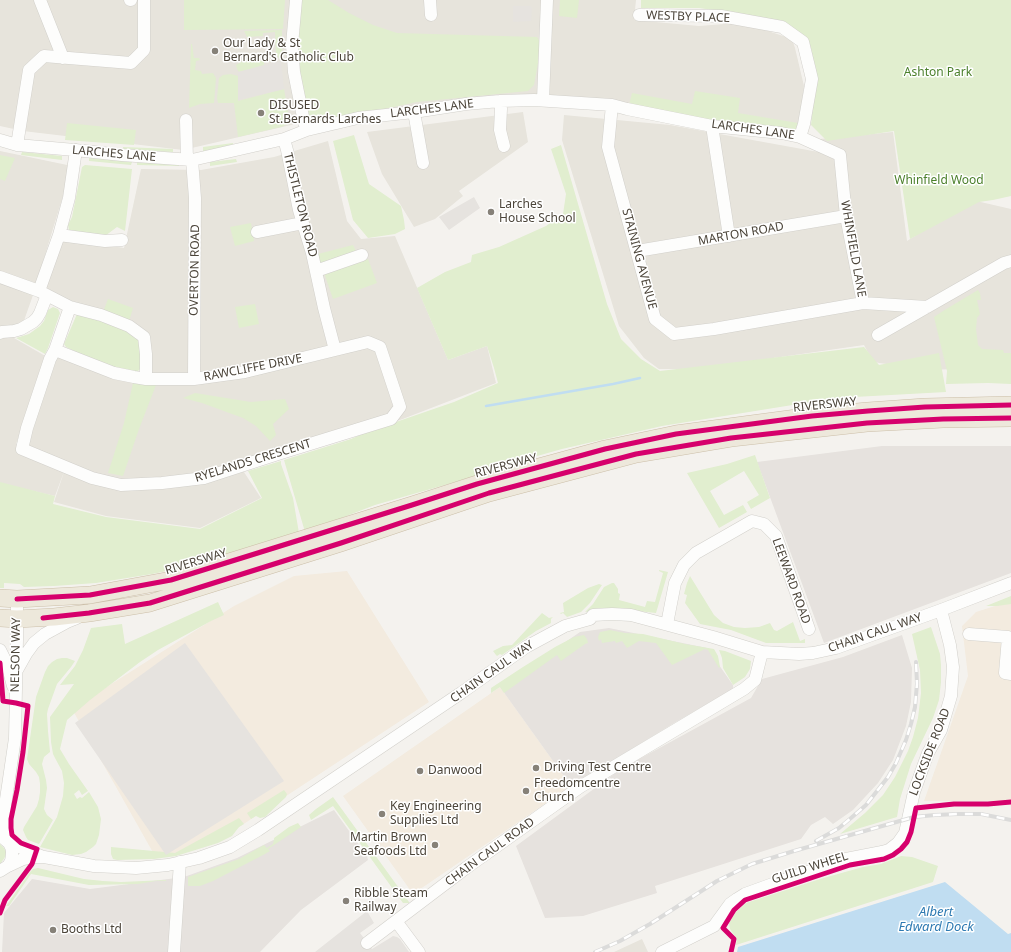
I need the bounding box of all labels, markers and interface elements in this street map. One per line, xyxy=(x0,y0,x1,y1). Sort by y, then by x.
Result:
street label: WESTBY PLACE xyxy=(646,8,730,26)
place label: Our Lady & St Bernard's Catholic Club xyxy=(223,37,354,65)
marker: Our Lady & St Bernard's Catholic Club xyxy=(210,46,220,56)
park label: Ashton Park xyxy=(904,66,972,80)
street label: LARCHES LANE xyxy=(389,97,475,121)
place label: DISUSED St.Bernards Larches xyxy=(269,99,381,127)
marker: DISUSED St.Bernards Larches xyxy=(256,108,266,118)
street label: LARCHES LANE xyxy=(710,117,796,143)
street label: LARCHES LANE xyxy=(72,143,156,165)
street label: THISTLETON ROAD xyxy=(280,151,320,259)
park label: Whinfield Wood xyxy=(894,174,984,188)
place label: Larches House School xyxy=(499,198,576,226)
street label: WHINFIELD LANE xyxy=(837,199,869,299)
marker: Larches House School xyxy=(486,207,496,217)
street label: STAINING AVENUE xyxy=(619,207,659,311)
street label: MARTON ROAD xyxy=(697,219,785,249)
street label: OVERTON ROAD xyxy=(187,224,203,316)
street label: RAWCLIFFE DRIVE xyxy=(203,351,303,385)
street label: RIVERSWAY xyxy=(792,395,858,415)
street label: RYELANDS CRESCENT xyxy=(193,436,313,486)
street label: RIVERSWAY xyxy=(473,451,539,481)
street label: LEEWARD ROAD xyxy=(769,536,813,626)
street label: RIVERSWAY xyxy=(163,546,229,578)
street label: CHAIN CAUL WAY xyxy=(826,610,924,656)
street label: NELSON WAY xyxy=(8,618,24,692)
street label: CHAIN CAUL WAY xyxy=(448,638,536,706)
street label: LOCKSIDE ROAD xyxy=(907,706,953,798)
place label: Driving Test Centre xyxy=(544,761,651,775)
marker: Driving Test Centre xyxy=(531,763,541,773)
place label: Danwood xyxy=(428,764,482,778)
marker: Danwood xyxy=(415,766,425,776)
place label: Freedomcentre Church xyxy=(534,777,620,805)
marker: Freedomcentre Church xyxy=(521,786,531,796)
place label: Key Engineering Supplies Ltd xyxy=(390,800,482,828)
marker: Key Engineering Supplies Ltd xyxy=(377,809,387,819)
street label: CHAIN CAUL ROAD xyxy=(443,815,537,889)
place label: Martin Brown Seafoods Ltd xyxy=(350,831,427,859)
marker: Martin Brown Seafoods Ltd xyxy=(430,840,440,850)
street label: GUILD WHEEL xyxy=(770,849,850,887)
place label: Ribble Steam Railway xyxy=(354,887,428,915)
marker: Ribble Steam Railway xyxy=(341,896,351,906)
water label: Albert Edward Dock xyxy=(898,904,974,935)
place label: Booths Ltd xyxy=(61,923,122,937)
marker: Booths Ltd xyxy=(48,925,58,935)

